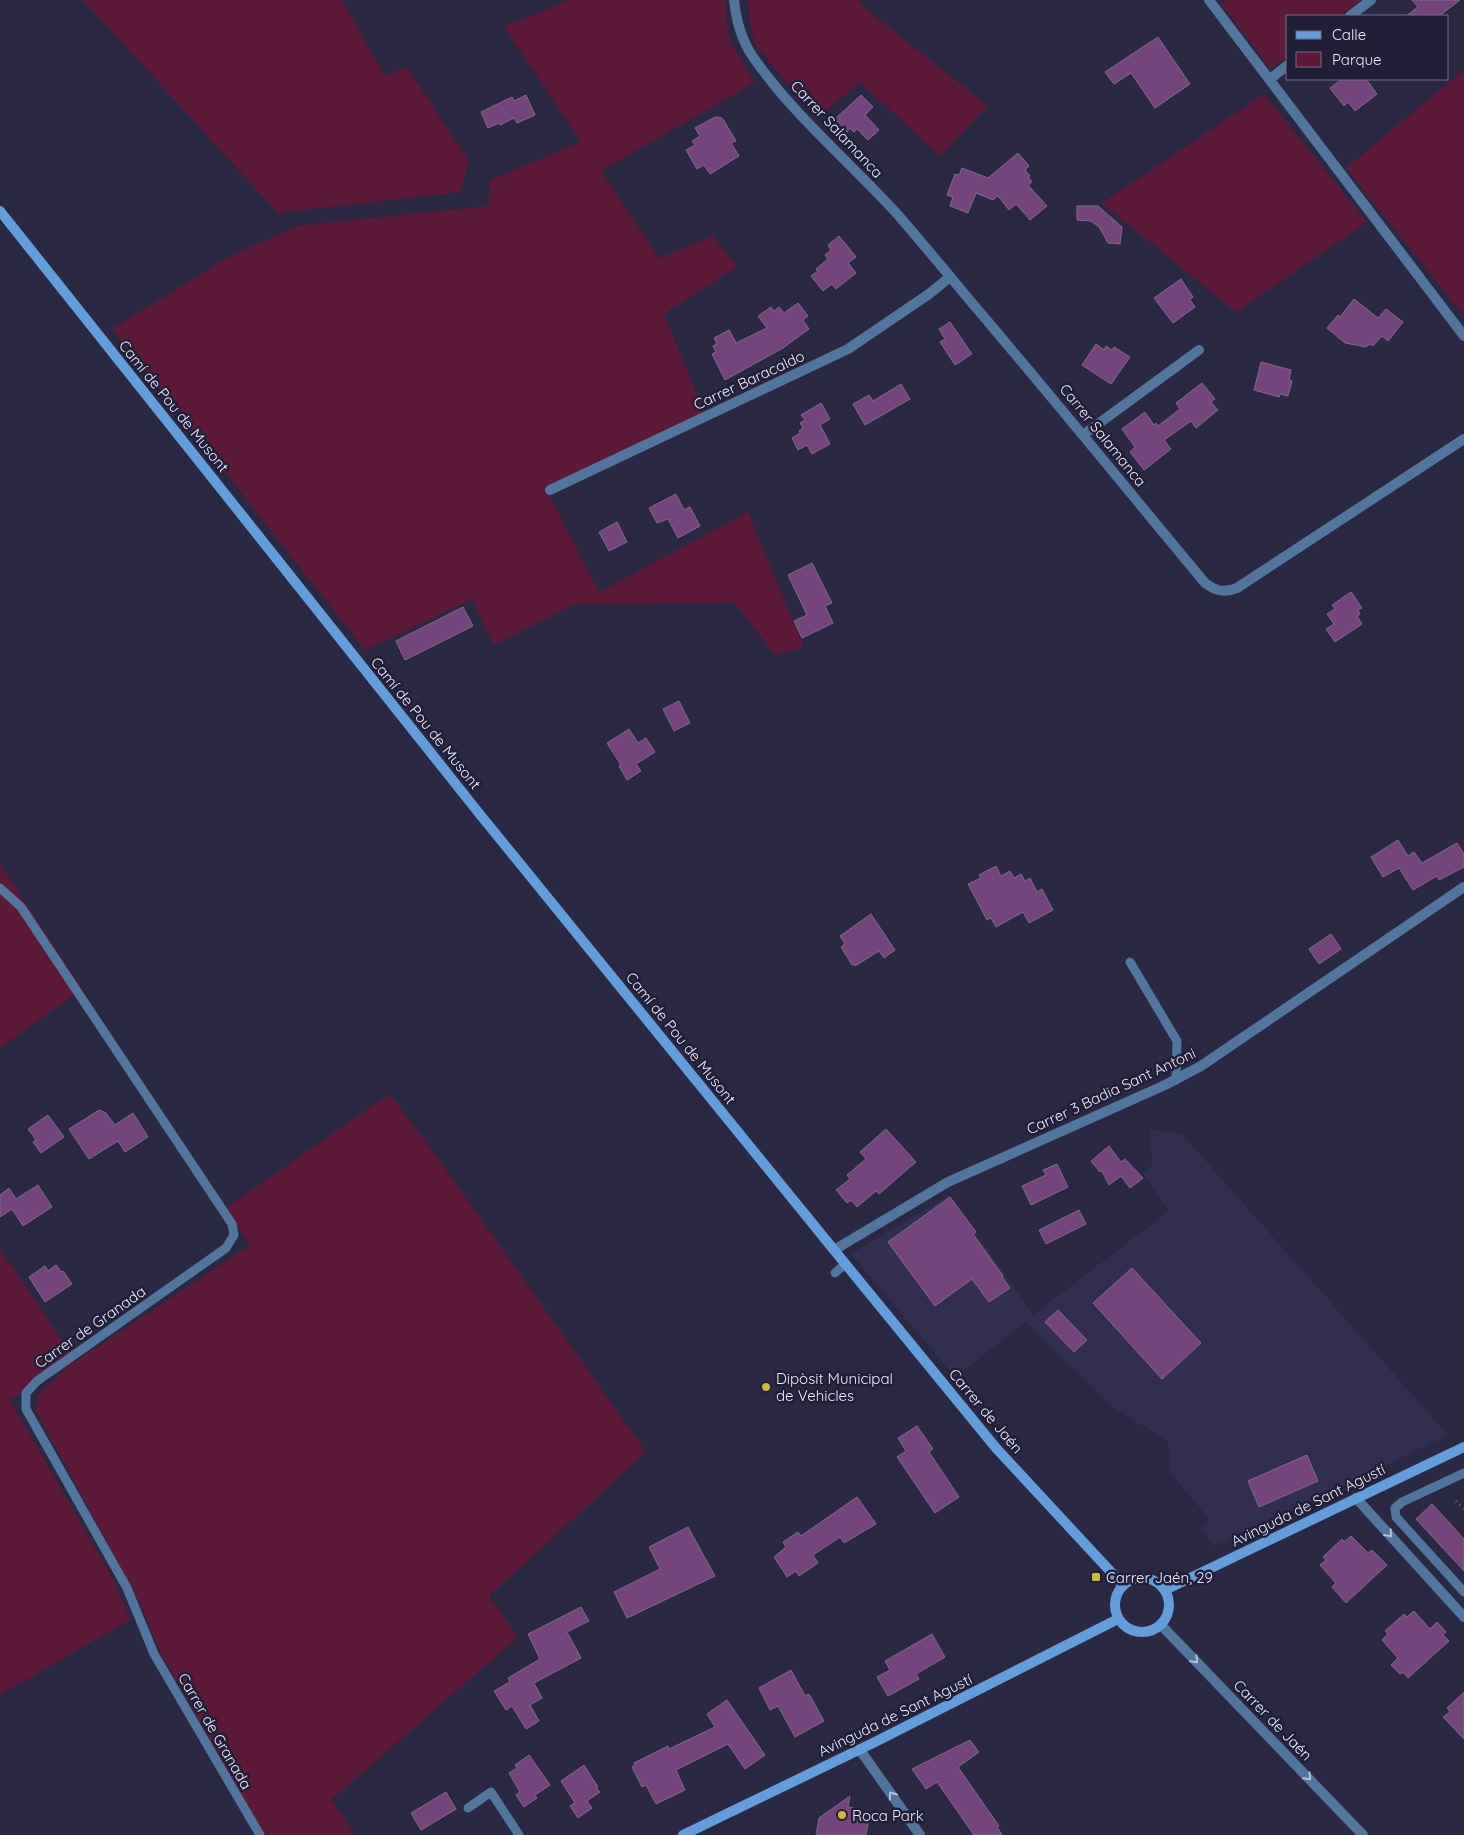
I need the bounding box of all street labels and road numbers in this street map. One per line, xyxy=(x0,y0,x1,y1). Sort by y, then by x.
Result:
street label: Carrer Salamanca xyxy=(787,76,887,182)
street label: Camí de Pou de Musont xyxy=(115,336,233,476)
street label: Carrer Baracaldo xyxy=(690,346,808,414)
street label: Carrer Salamanca xyxy=(1056,380,1150,490)
street label: Camí de Pou de Musont xyxy=(367,653,485,793)
street label: Camí de Pou de Musont xyxy=(622,968,740,1108)
street label: Carrer 3 Badia Sant Antoni xyxy=(1023,1043,1199,1139)
street label: Carrer de Granada xyxy=(31,1282,149,1372)
street label: Carrer de Jaén xyxy=(945,1365,1027,1457)
street label: Avinguda de Sant Agustí xyxy=(1228,1459,1389,1551)
street label: Carrer de Granada xyxy=(174,1669,256,1793)
street label: Avinguda de Sant Agustí xyxy=(815,1669,976,1761)
street label: Carrer de Jaén xyxy=(1230,1676,1316,1764)

